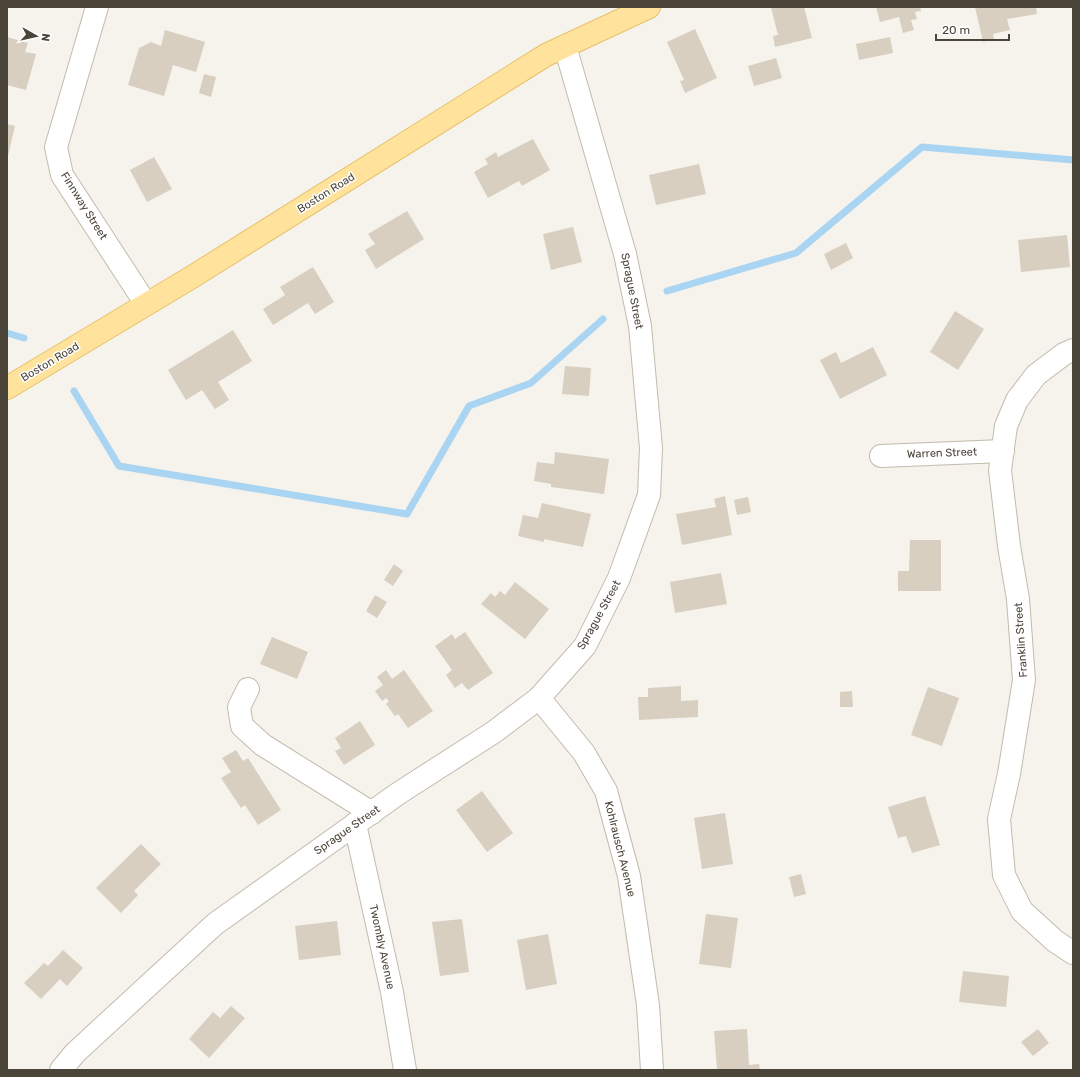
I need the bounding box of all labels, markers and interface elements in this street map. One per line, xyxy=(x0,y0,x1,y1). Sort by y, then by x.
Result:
north arrow xyxy=(16,16,56,56)
scale bar xyxy=(936,16,1009,42)
text: 20 m xyxy=(942,23,970,37)
text: N xyxy=(38,32,52,42)
street label: Finnway Street xyxy=(58,170,110,243)
street label: Boston Road xyxy=(295,170,357,216)
street label: Sprague Street xyxy=(618,252,646,331)
street label: Boston Road xyxy=(19,340,81,384)
street label: Warren Street xyxy=(907,445,978,461)
street label: Sprague Street xyxy=(575,577,624,652)
street label: Franklin Street xyxy=(1012,601,1030,678)
street label: Kohlrausch Avenue xyxy=(602,800,638,898)
street label: Sprague Street xyxy=(312,802,383,858)
street label: Twombly Avenue xyxy=(367,903,397,991)

